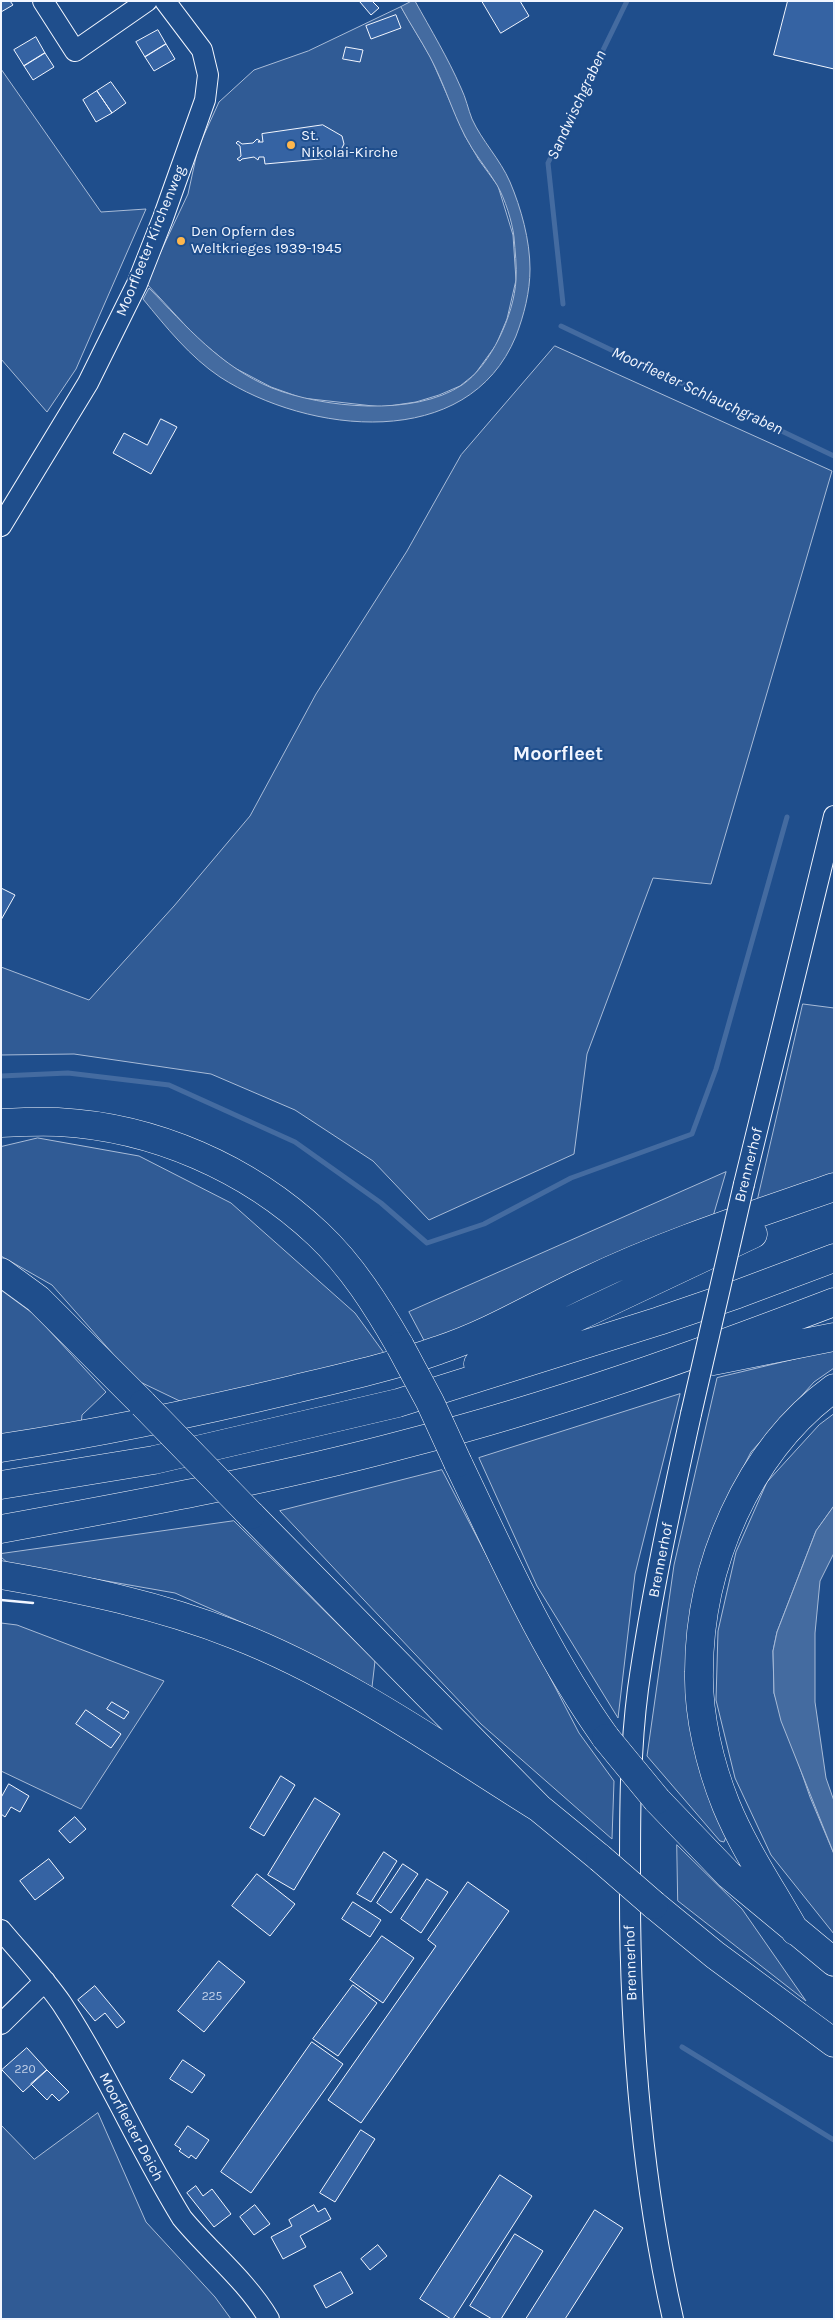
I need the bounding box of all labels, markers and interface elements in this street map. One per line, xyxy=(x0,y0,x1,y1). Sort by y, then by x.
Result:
water label: Sandwischgraben xyxy=(543,47,611,163)
place label: St. Nikolai-Kirche xyxy=(301,127,398,162)
marker: St. Nikolai-Kirche xyxy=(285,139,297,151)
street label: Moorfleeter Kirchenweg xyxy=(112,163,190,319)
place label: Den Opfern des Weltkrieges 1939-1945 xyxy=(191,223,342,258)
marker: Den Opfern des Weltkrieges 1939-1945 xyxy=(175,235,187,247)
water label: Moorfleeter Schlauchgraben xyxy=(608,343,786,439)
district label: Moorfleet xyxy=(513,742,603,766)
street label: Brennerhof xyxy=(731,1126,767,1204)
street label: Brennerhof xyxy=(645,1521,677,1599)
street label: Brennerhof xyxy=(621,1925,641,2001)
house number: 225 xyxy=(202,1990,222,2004)
house number: 220 xyxy=(14,2063,36,2077)
street label: Moorfleeter Deich xyxy=(95,2070,167,2184)

